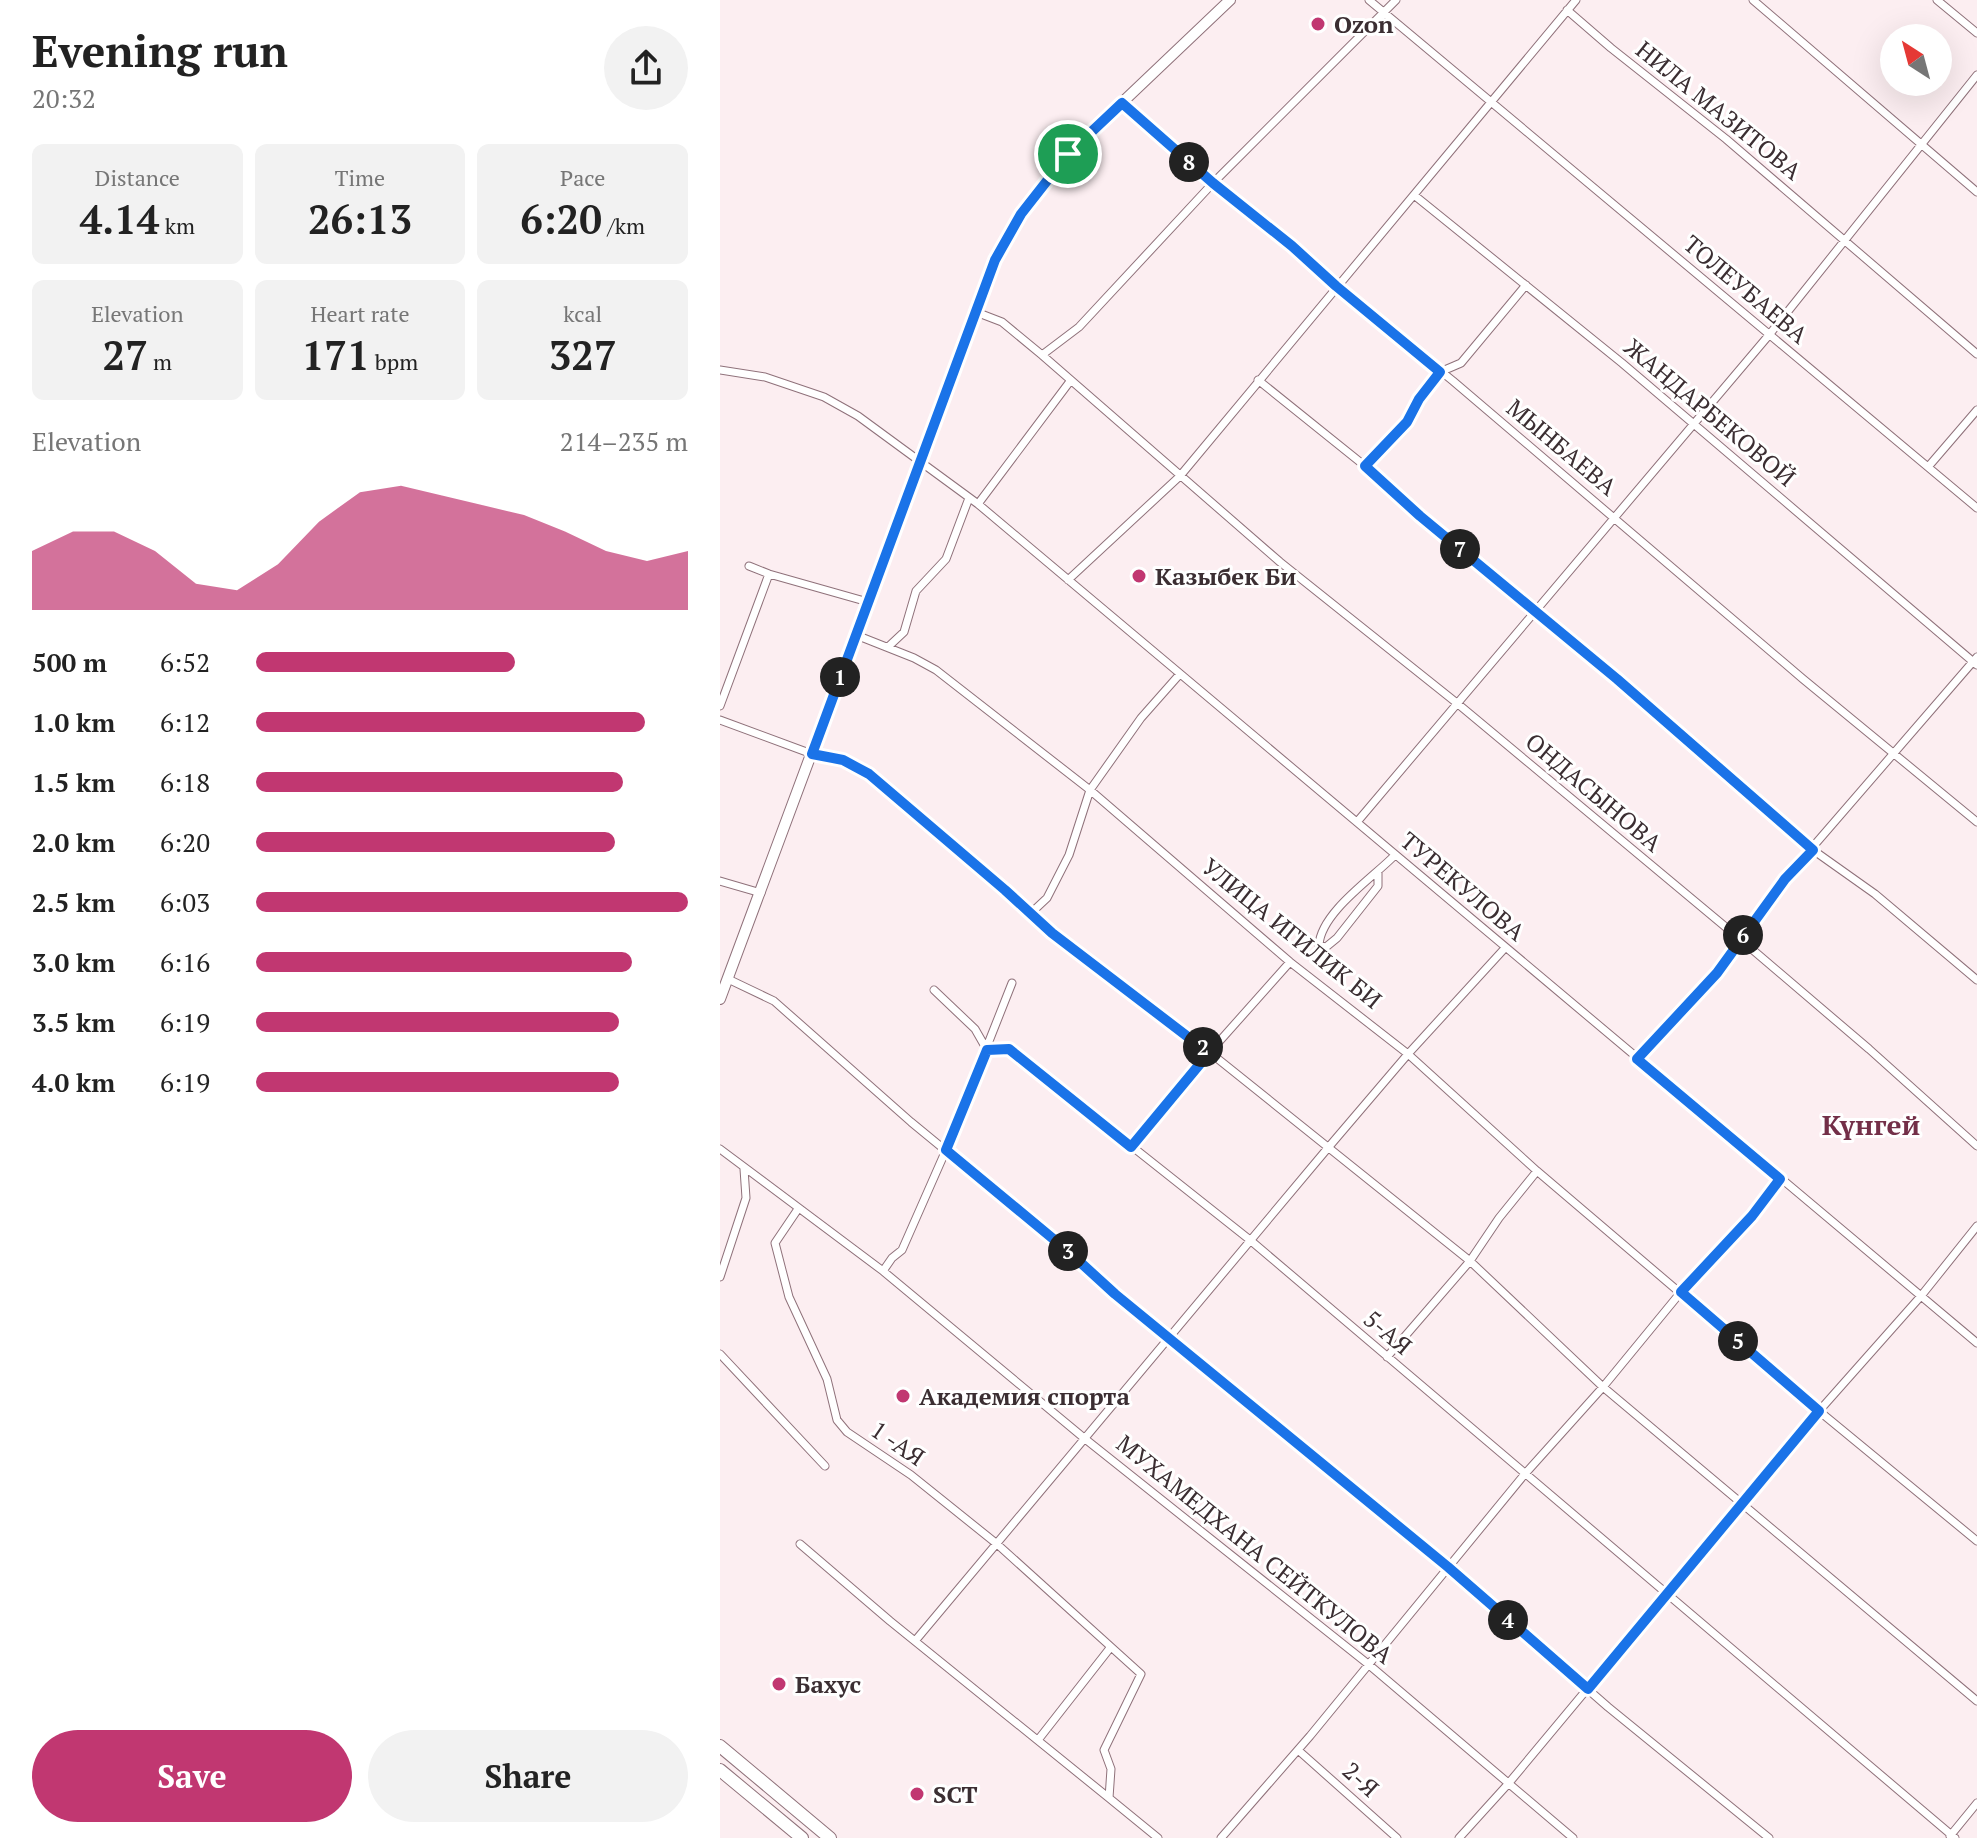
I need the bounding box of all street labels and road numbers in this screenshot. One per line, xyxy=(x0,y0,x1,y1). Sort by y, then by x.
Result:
street label: НИЛА МАЗИТОВА xyxy=(1630,33,1809,187)
street label: ТОЛЕУБАЕВА xyxy=(1677,228,1815,351)
street label: ЖАНДАРБЕКОВОЙ xyxy=(1618,331,1803,493)
street label: МЫНБАЕВА xyxy=(1500,392,1624,503)
street label: ОНДАСЫНОВА xyxy=(1519,725,1669,859)
street label: ТУРЕКУЛОВА xyxy=(1394,824,1533,948)
street label: УЛИЦА ИГИЛИК БИ xyxy=(1196,851,1389,1016)
street label: 5-АЯ xyxy=(1357,1302,1419,1362)
street label: 1 -АЯ xyxy=(865,1413,931,1473)
street label: МУХАМЕДХАНА СЕЙТКУЛОВА xyxy=(1110,1427,1400,1671)
street label: 2-Я xyxy=(1336,1754,1386,1804)

